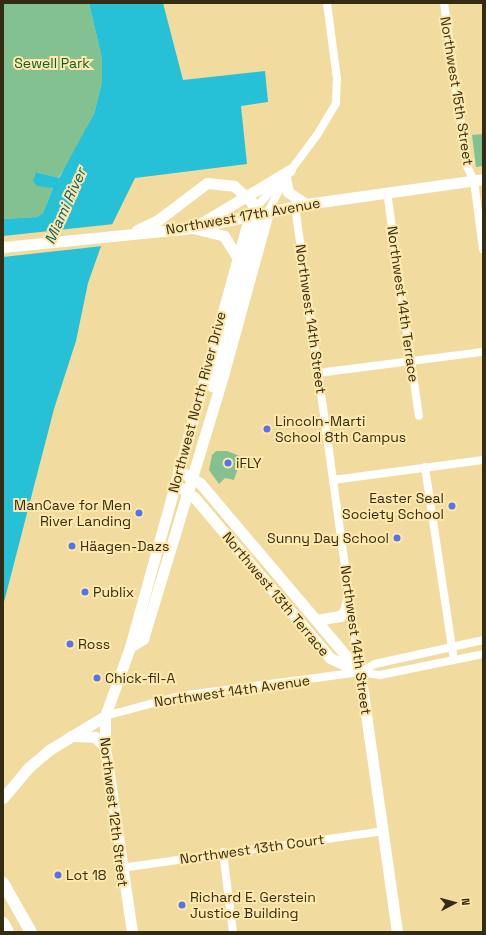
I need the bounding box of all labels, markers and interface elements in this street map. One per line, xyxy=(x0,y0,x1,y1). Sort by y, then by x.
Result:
street label: Northwest 15th Street xyxy=(437,15,477,167)
park label: Sewell Park xyxy=(14,55,90,71)
water label: Miami River xyxy=(40,165,90,247)
street label: Northwest 17th Avenue xyxy=(164,194,322,238)
street label: Northwest 14th Terrace xyxy=(384,225,422,383)
street label: Northwest 14th Street xyxy=(292,243,330,395)
street label: Northwest North River Drive xyxy=(165,310,229,494)
place label: Lincoln-Marti School 8th Campus xyxy=(275,413,406,446)
marker: Lincoln-Marti School 8th Campus xyxy=(262,424,272,434)
place label: iFLY xyxy=(236,455,261,471)
marker: iFLY xyxy=(223,458,233,468)
place label: Easter Seal Society School xyxy=(342,490,444,522)
place label: ManCave for Men River Landing xyxy=(14,497,131,530)
marker: Easter Seal Society School xyxy=(447,501,457,511)
marker: ManCave for Men River Landing xyxy=(134,508,144,518)
street label: Northwest 13th Terrace xyxy=(219,528,333,660)
place label: Sunny Day School xyxy=(267,530,389,546)
marker: Sunny Day School xyxy=(392,533,402,543)
place label: Häagen-Dazs xyxy=(80,538,169,554)
marker: Häagen-Dazs xyxy=(67,541,77,551)
street label: Northwest 14th Street xyxy=(337,564,375,716)
place label: Publix xyxy=(93,584,134,600)
marker: Publix xyxy=(80,587,90,597)
place label: Ross xyxy=(78,636,110,652)
marker: Ross xyxy=(65,639,75,649)
place label: Chick-fil-A xyxy=(105,670,175,686)
street label: Northwest 14th Avenue xyxy=(153,672,311,710)
marker: Chick-fil-A xyxy=(92,673,102,683)
street label: Northwest 12th Street xyxy=(96,736,132,888)
street label: Northwest 13th Court xyxy=(179,831,325,867)
place label: Lot 18 xyxy=(66,867,107,883)
marker: Lot 18 xyxy=(53,870,63,880)
north arrow xyxy=(434,883,474,923)
place label: Richard E. Gerstein Justice Building xyxy=(190,889,316,922)
text: N xyxy=(459,897,473,906)
marker: Richard E. Gerstein Justice Building xyxy=(177,900,187,910)

